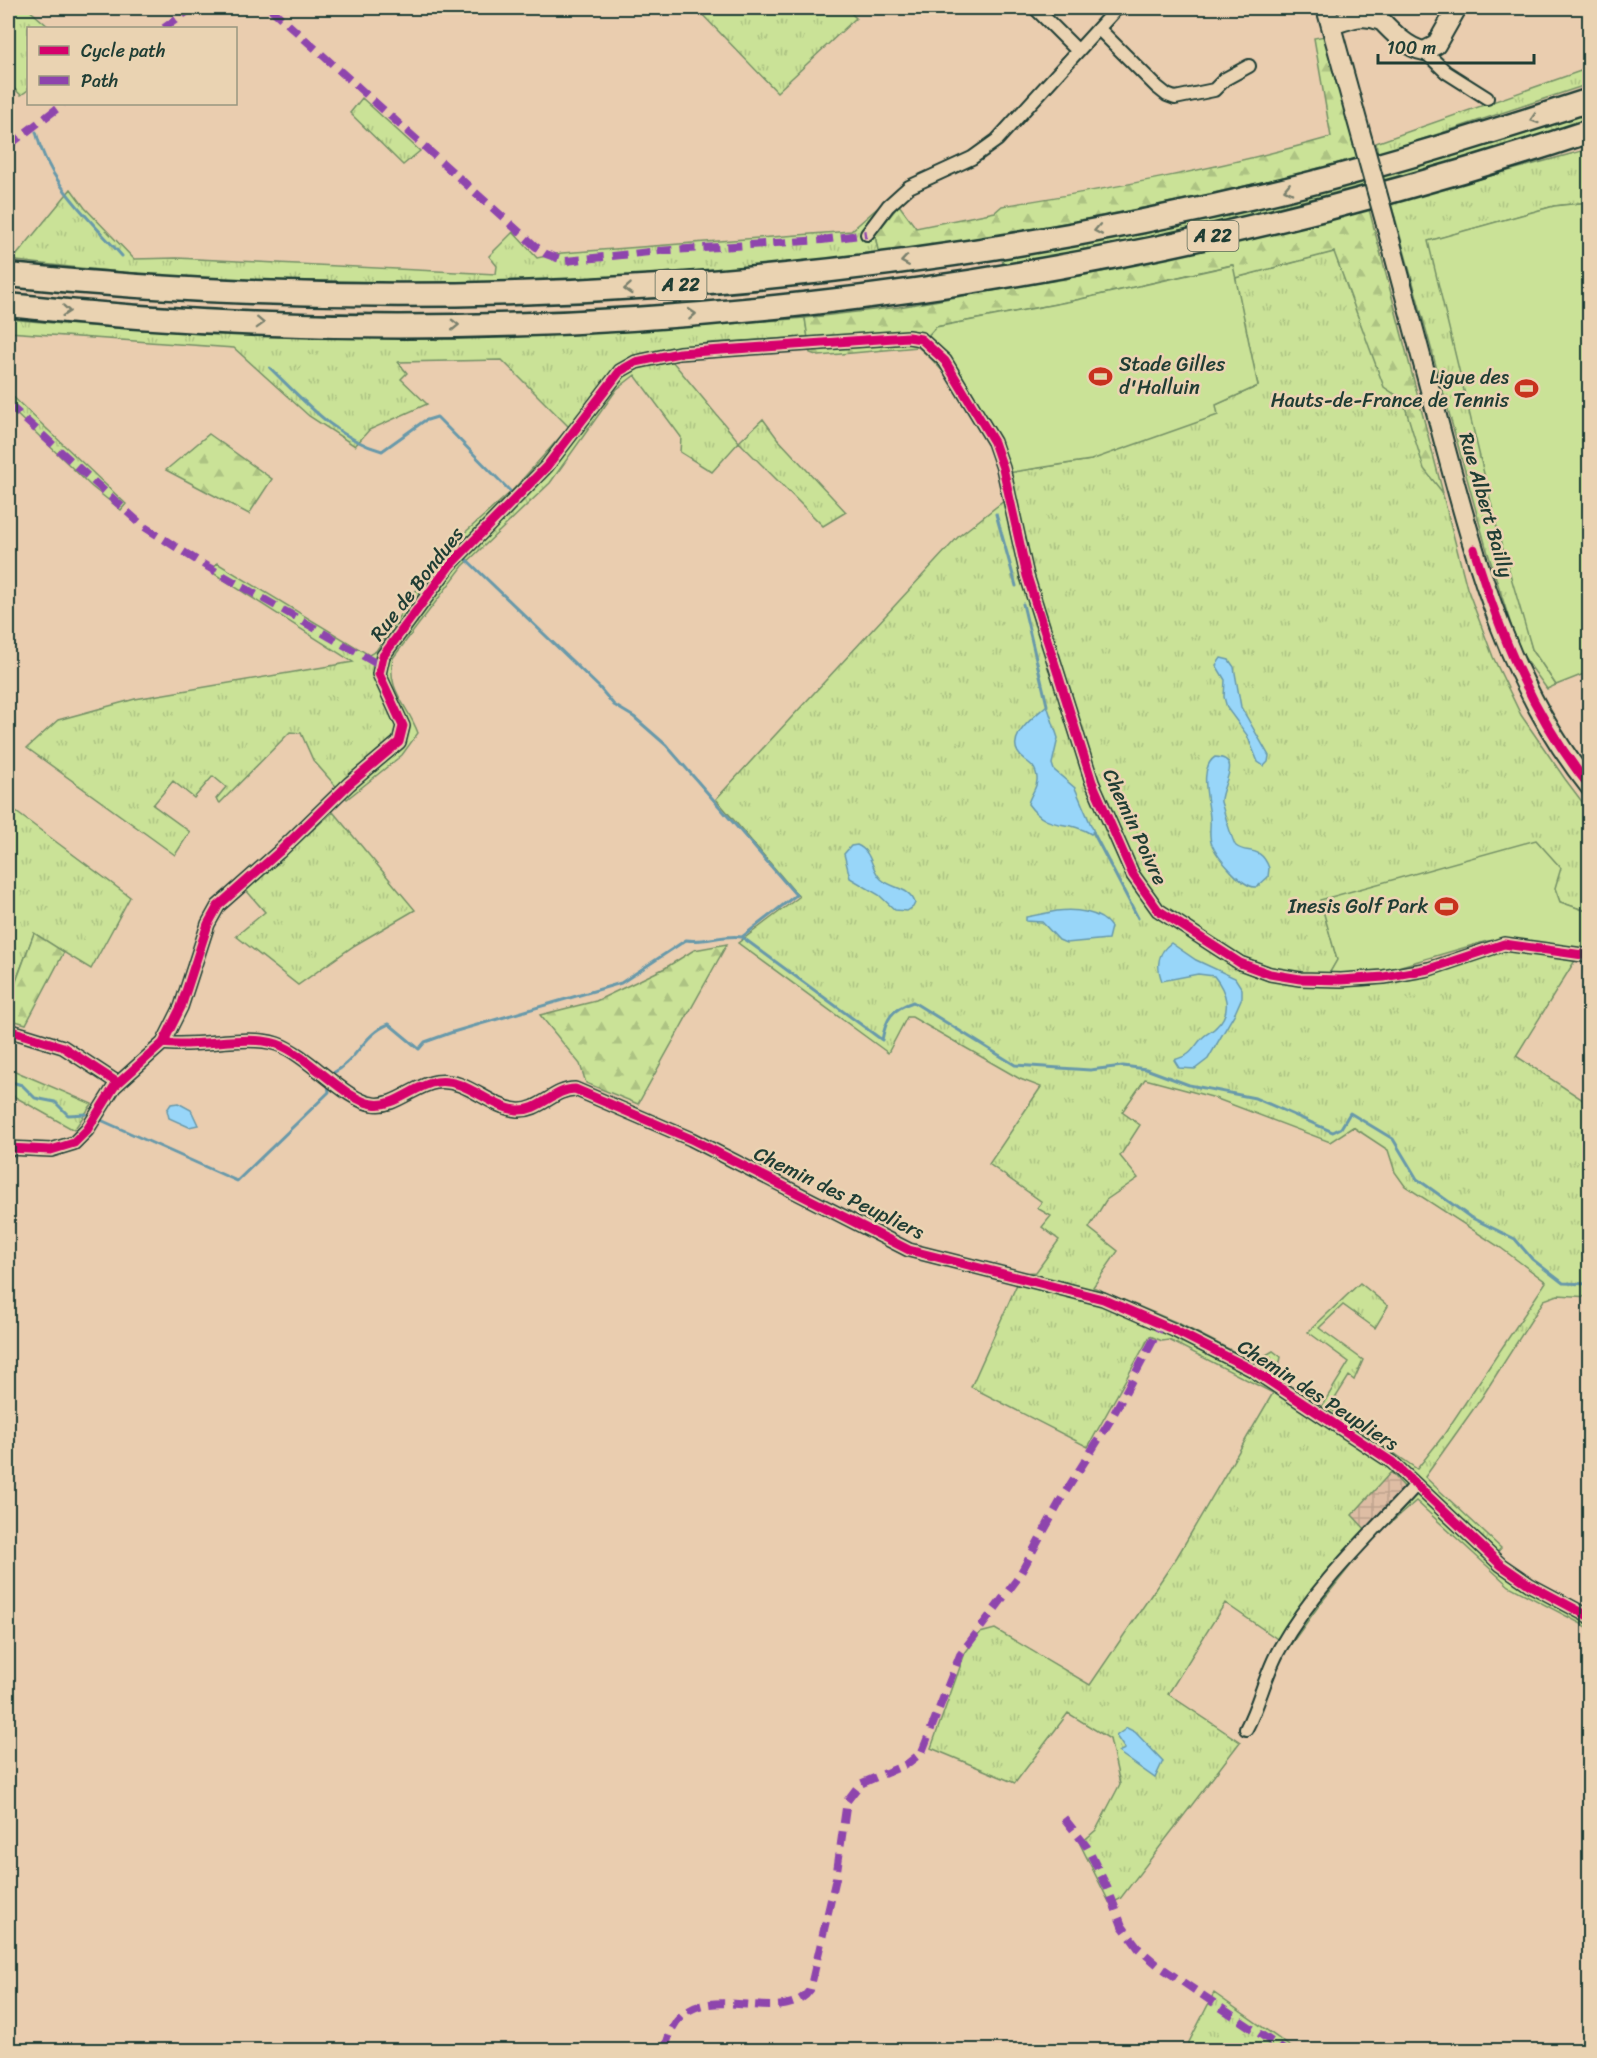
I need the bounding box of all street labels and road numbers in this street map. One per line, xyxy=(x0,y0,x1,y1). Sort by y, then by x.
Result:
road number: A 22 xyxy=(1188,221,1238,251)
road number: A 22 xyxy=(656,270,706,300)
street label: Rue Albert Bailly xyxy=(1449,428,1524,582)
street label: Rue de Bondues xyxy=(361,518,474,649)
street label: Chemin Poivre xyxy=(1093,763,1177,891)
street label: Chemin des Peupliers xyxy=(748,1136,931,1250)
street label: Chemin des Peupliers xyxy=(1230,1330,1406,1461)

